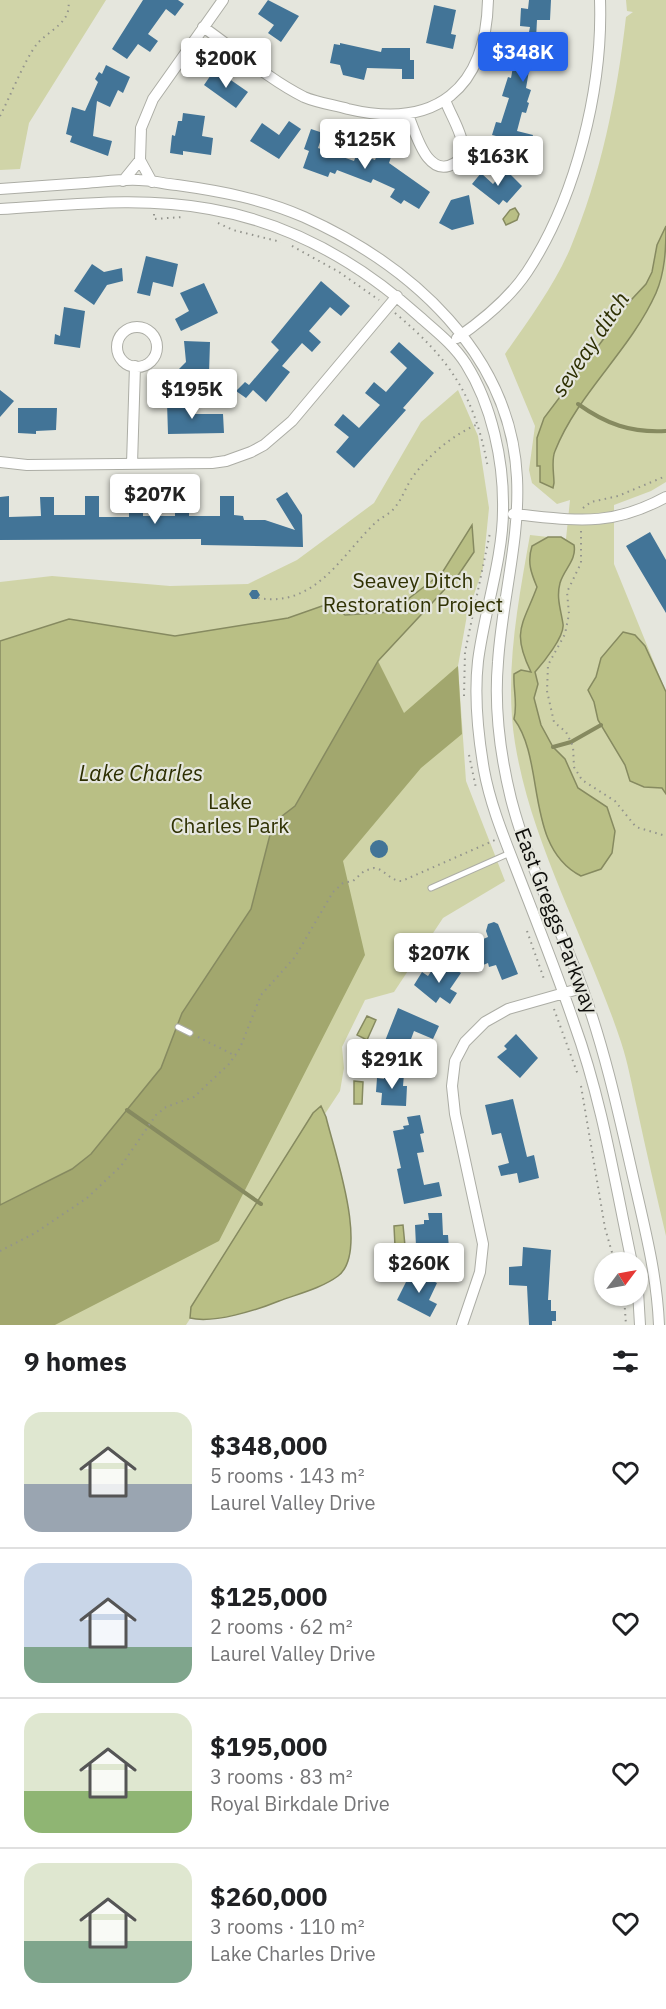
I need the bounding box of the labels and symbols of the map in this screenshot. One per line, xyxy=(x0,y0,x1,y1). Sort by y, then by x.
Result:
pin: $348K xyxy=(481,32,565,83)
pin: $200K xyxy=(184,38,268,89)
pin: $125K xyxy=(323,119,407,170)
pin: $163K xyxy=(456,136,540,187)
water label: seveay ditch xyxy=(544,286,635,402)
pin: $195K xyxy=(150,369,234,420)
pin: $207K xyxy=(113,474,197,525)
park label: Seavey Ditch Restoration Project xyxy=(323,566,503,618)
water label: Lake Charles xyxy=(79,758,203,787)
park label: Lake Charles Park xyxy=(171,787,289,839)
street label: East Greggs Parkway xyxy=(509,824,605,1018)
pin: $207K xyxy=(397,933,481,984)
pin: $291K xyxy=(350,1039,434,1090)
pin: $260K xyxy=(377,1243,461,1294)
north arrow xyxy=(594,1252,648,1306)

